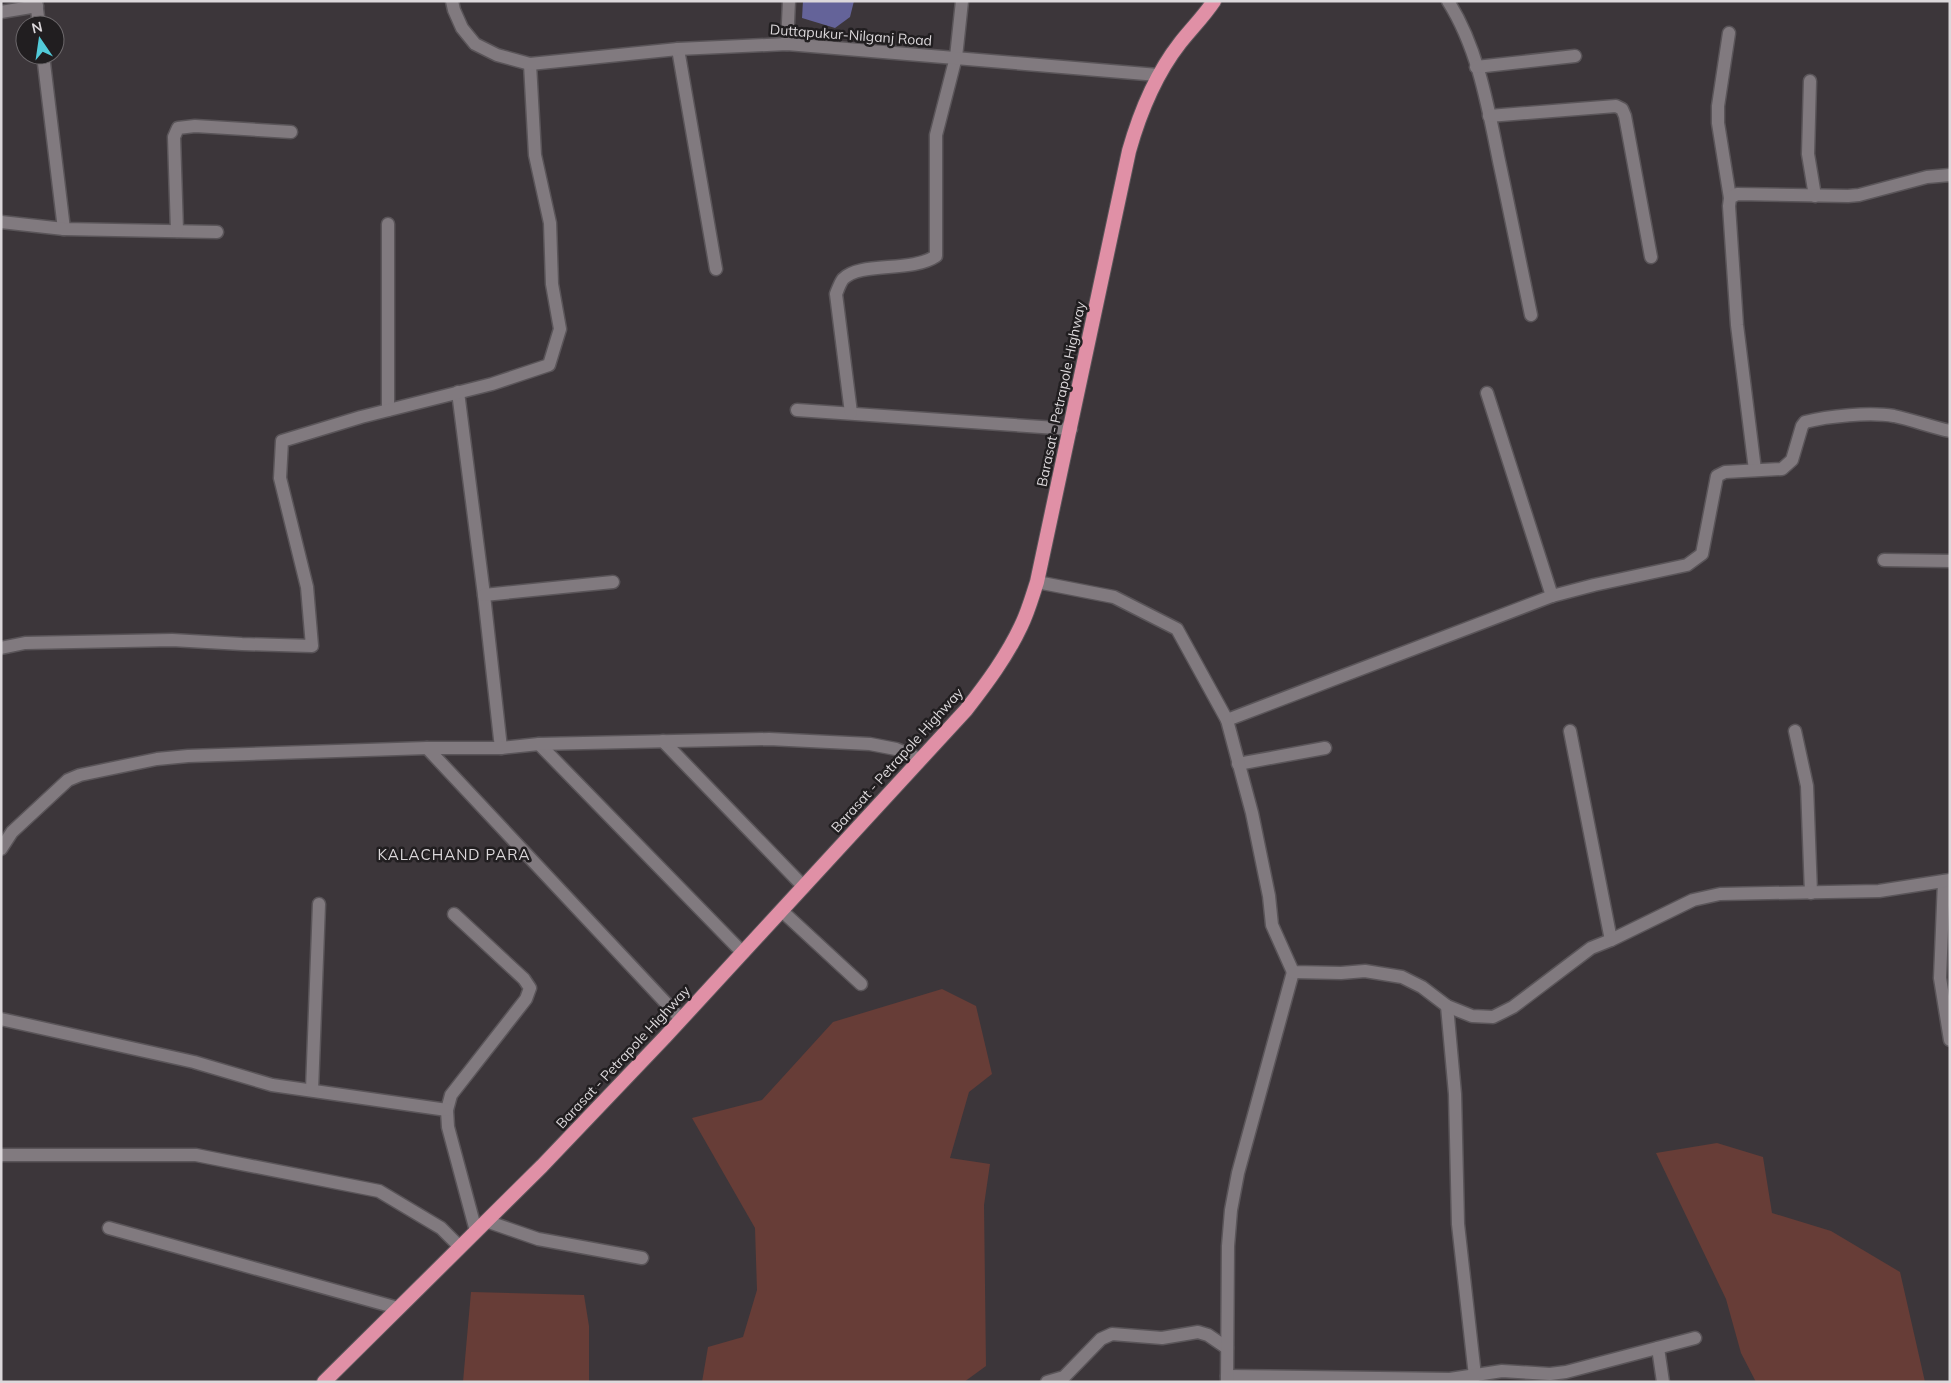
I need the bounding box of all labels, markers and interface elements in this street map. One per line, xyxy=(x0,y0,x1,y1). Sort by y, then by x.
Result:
north arrow xyxy=(15,15,65,65)
text: N xyxy=(30,17,44,37)
street label: Duttapukur-Nilganj Road xyxy=(769,20,933,50)
street label: Barasat - Petrapole Highway xyxy=(1033,299,1090,488)
street label: Barasat - Petrapole Highway xyxy=(827,683,967,836)
district label: KALACHAND PARA xyxy=(378,845,530,864)
street label: Barasat - Petrapole Highway xyxy=(552,981,694,1132)

